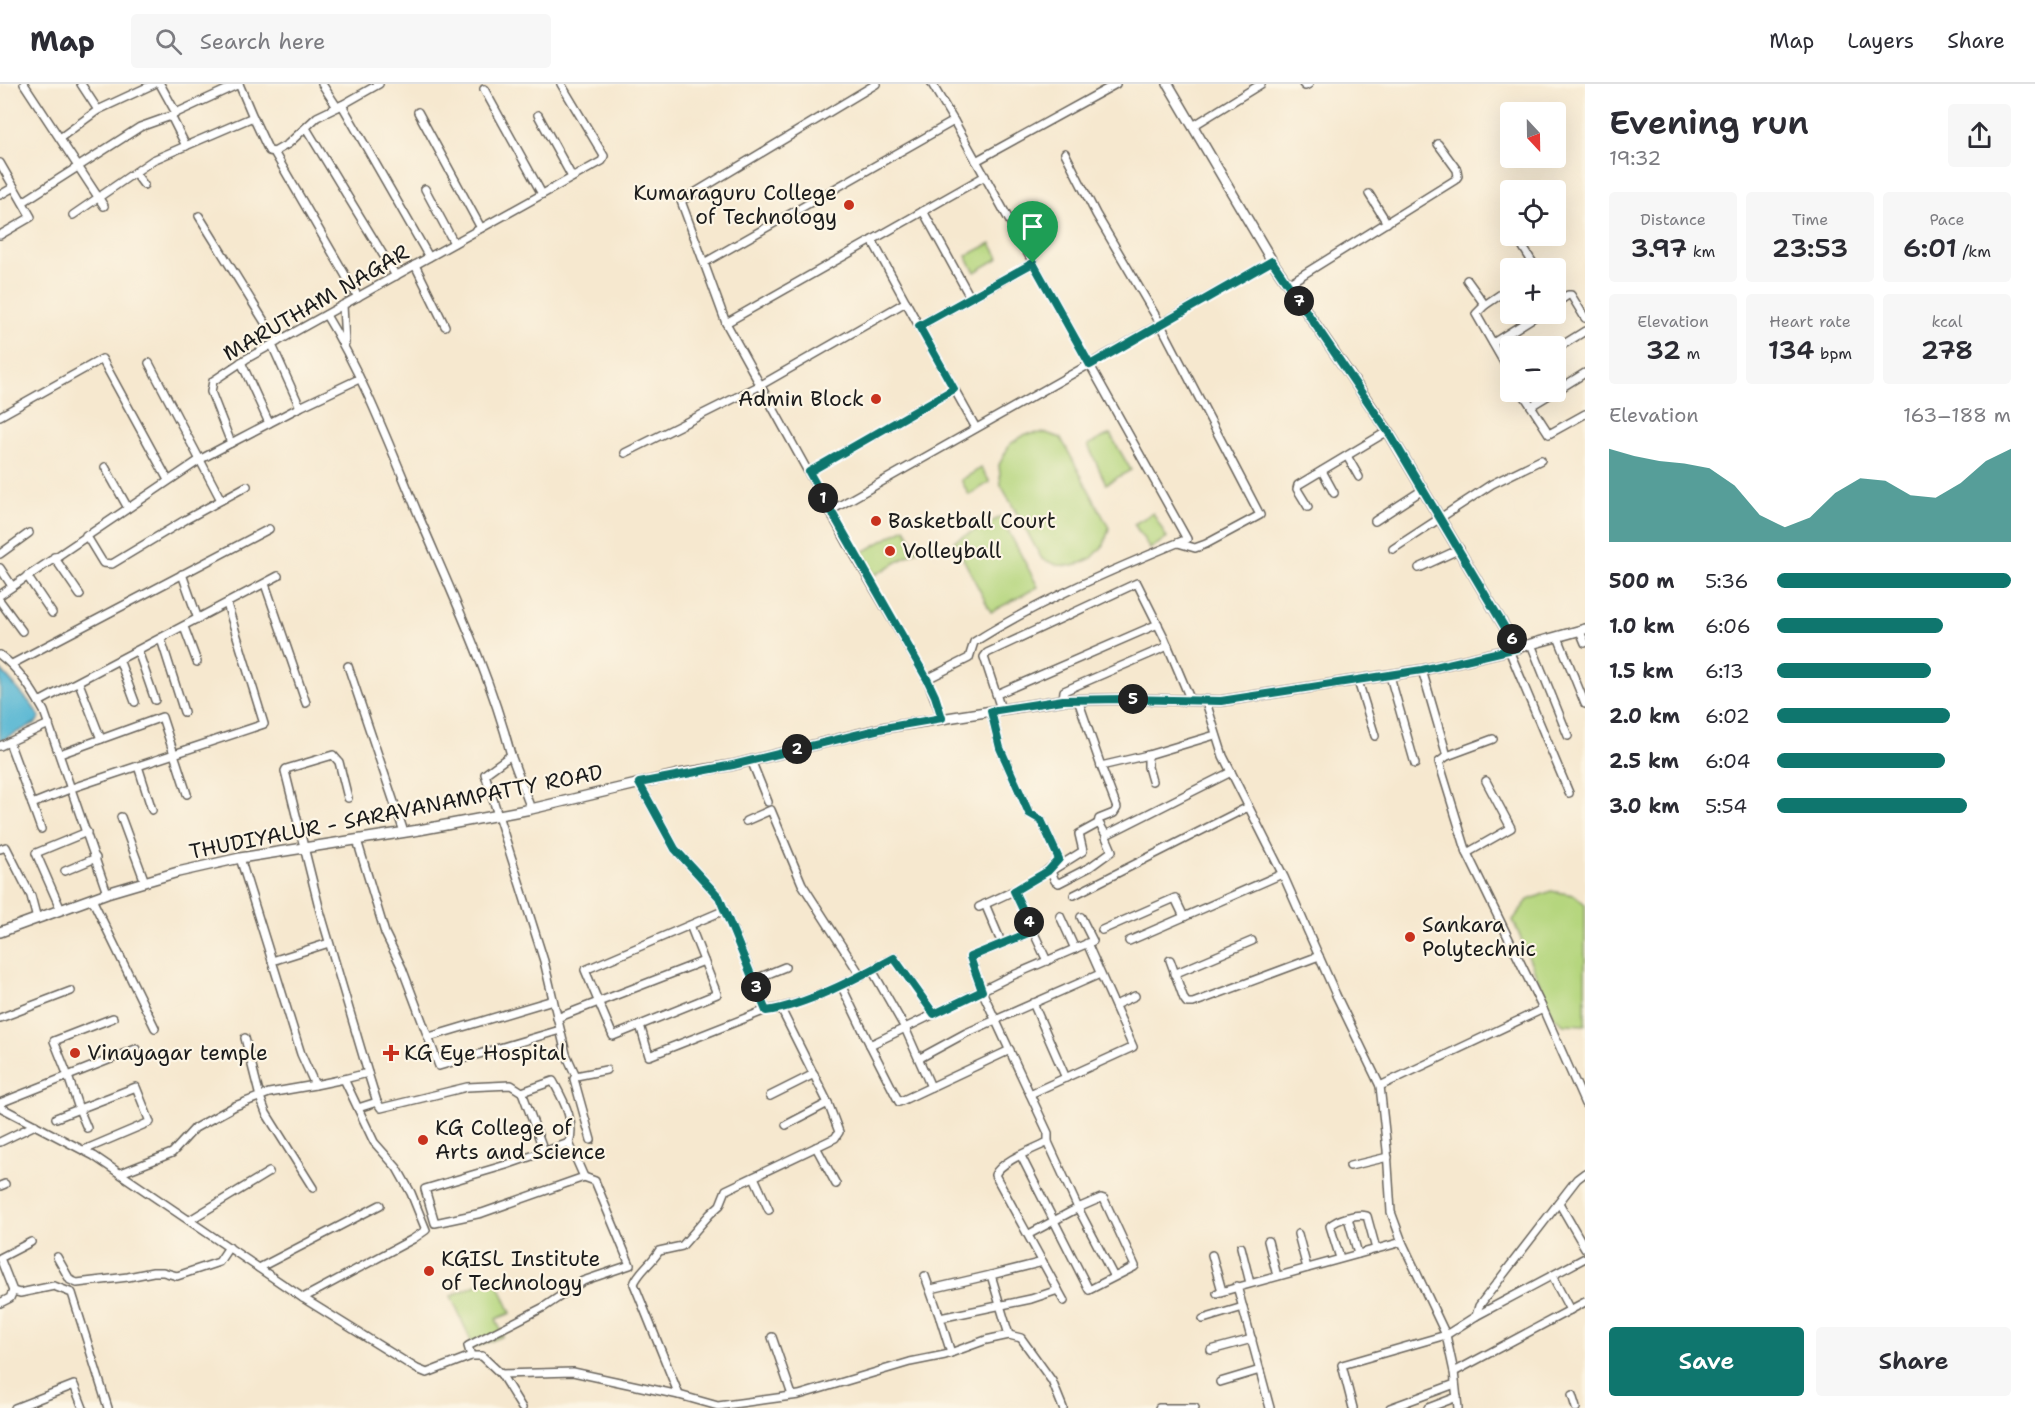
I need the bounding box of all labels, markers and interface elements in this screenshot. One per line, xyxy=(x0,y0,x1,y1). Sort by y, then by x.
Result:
search box xyxy=(131,14,551,68)
text: Map xyxy=(30,22,95,60)
icon: search xyxy=(152,25,185,58)
text: Search here xyxy=(200,27,325,56)
text: Map xyxy=(1769,27,1814,55)
text: Layers xyxy=(1847,27,1914,55)
text: Share xyxy=(1947,27,2005,55)
text: Evening run xyxy=(1609,100,1809,145)
north arrow xyxy=(1500,102,1566,168)
map controls xyxy=(1500,102,1566,402)
button: share xyxy=(1948,104,2011,167)
text: 19:32 xyxy=(1609,145,1661,171)
place label: Kumaraguru College of Technology xyxy=(633,179,837,231)
button: locate xyxy=(1500,180,1566,246)
marker: Kumaraguru College of Technology xyxy=(842,198,856,212)
pin xyxy=(1007,201,1058,263)
text: Distance xyxy=(1640,209,1706,230)
text: Time xyxy=(1792,209,1828,230)
text: Pace xyxy=(1929,209,1965,230)
icon: arrive xyxy=(1016,210,1049,243)
text: 3.97 xyxy=(1631,230,1687,265)
text: 23:53 xyxy=(1772,230,1848,265)
text: 6:01 xyxy=(1903,230,1957,265)
street label: MARUTHAM NAGAR xyxy=(218,238,414,368)
text: km xyxy=(1687,241,1715,262)
text: /km xyxy=(1957,241,1991,262)
button: + xyxy=(1500,258,1566,324)
pin: 7 xyxy=(1284,286,1314,316)
text: 7 xyxy=(1293,290,1305,311)
text: Elevation xyxy=(1637,311,1709,332)
text: Heart rate xyxy=(1769,311,1851,332)
text: kcal xyxy=(1931,311,1963,332)
text: 32 xyxy=(1646,332,1681,367)
text: 134 xyxy=(1768,332,1814,367)
text: 278 xyxy=(1921,332,1973,367)
button: − xyxy=(1500,336,1566,402)
text: m xyxy=(1681,343,1700,364)
text: bpm xyxy=(1814,343,1852,364)
place label: Admin Block xyxy=(738,385,864,413)
marker: Admin Block xyxy=(869,392,883,406)
text: Elevation xyxy=(1609,402,1699,428)
text: 163–188 m xyxy=(1903,402,2011,428)
pin: 1 xyxy=(808,483,838,513)
text: 1 xyxy=(819,487,827,508)
place label: Basketball Court xyxy=(888,507,1056,535)
marker: Basketball Court xyxy=(869,514,883,528)
place label: Volleyball xyxy=(902,537,1002,565)
marker: Volleyball xyxy=(883,544,897,558)
text: 500 m xyxy=(1609,568,1675,594)
text: 5:36 xyxy=(1705,568,1748,594)
text: 1.0 km xyxy=(1609,613,1674,639)
text: 6:06 xyxy=(1705,613,1751,639)
pin: 6 xyxy=(1497,624,1527,654)
text: 6 xyxy=(1506,628,1518,649)
text: 1.5 km xyxy=(1609,658,1673,684)
text: 6:13 xyxy=(1705,658,1744,684)
pin: 5 xyxy=(1118,684,1148,714)
text: 5 xyxy=(1128,688,1138,709)
text: 2.0 km xyxy=(1609,703,1680,729)
text: 6:02 xyxy=(1705,703,1750,729)
pin: 2 xyxy=(782,734,812,764)
text: 2 xyxy=(791,738,803,759)
text: 2.5 km xyxy=(1609,748,1679,774)
text: 6:04 xyxy=(1705,748,1751,774)
street label: THUDIYALUR - SARAVANAMPATTY ROAD xyxy=(187,758,605,866)
text: 3.0 km xyxy=(1609,793,1680,819)
text: 5:54 xyxy=(1705,793,1747,819)
pin: 4 xyxy=(1014,907,1044,937)
text: 4 xyxy=(1023,911,1035,932)
place label: Sankara Polytechnic xyxy=(1422,911,1536,963)
marker: Sankara Polytechnic xyxy=(1403,930,1417,944)
pin: 3 xyxy=(741,972,771,1002)
text: 3 xyxy=(750,976,762,997)
place label: Vinayagar temple xyxy=(87,1039,268,1067)
place label: KG Eye Hospital xyxy=(404,1039,567,1067)
marker: KG Eye Hospital xyxy=(382,1044,400,1062)
marker: Vinayagar temple xyxy=(68,1046,82,1060)
place label: KG College of Arts and Science xyxy=(435,1114,606,1166)
marker: KG College of Arts and Science xyxy=(416,1133,430,1147)
place label: KGISL Institute of Technology xyxy=(441,1245,600,1297)
marker: KGISL Institute of Technology xyxy=(422,1264,436,1278)
button: Save xyxy=(1609,1327,1804,1396)
button: Share xyxy=(1816,1327,2011,1396)

